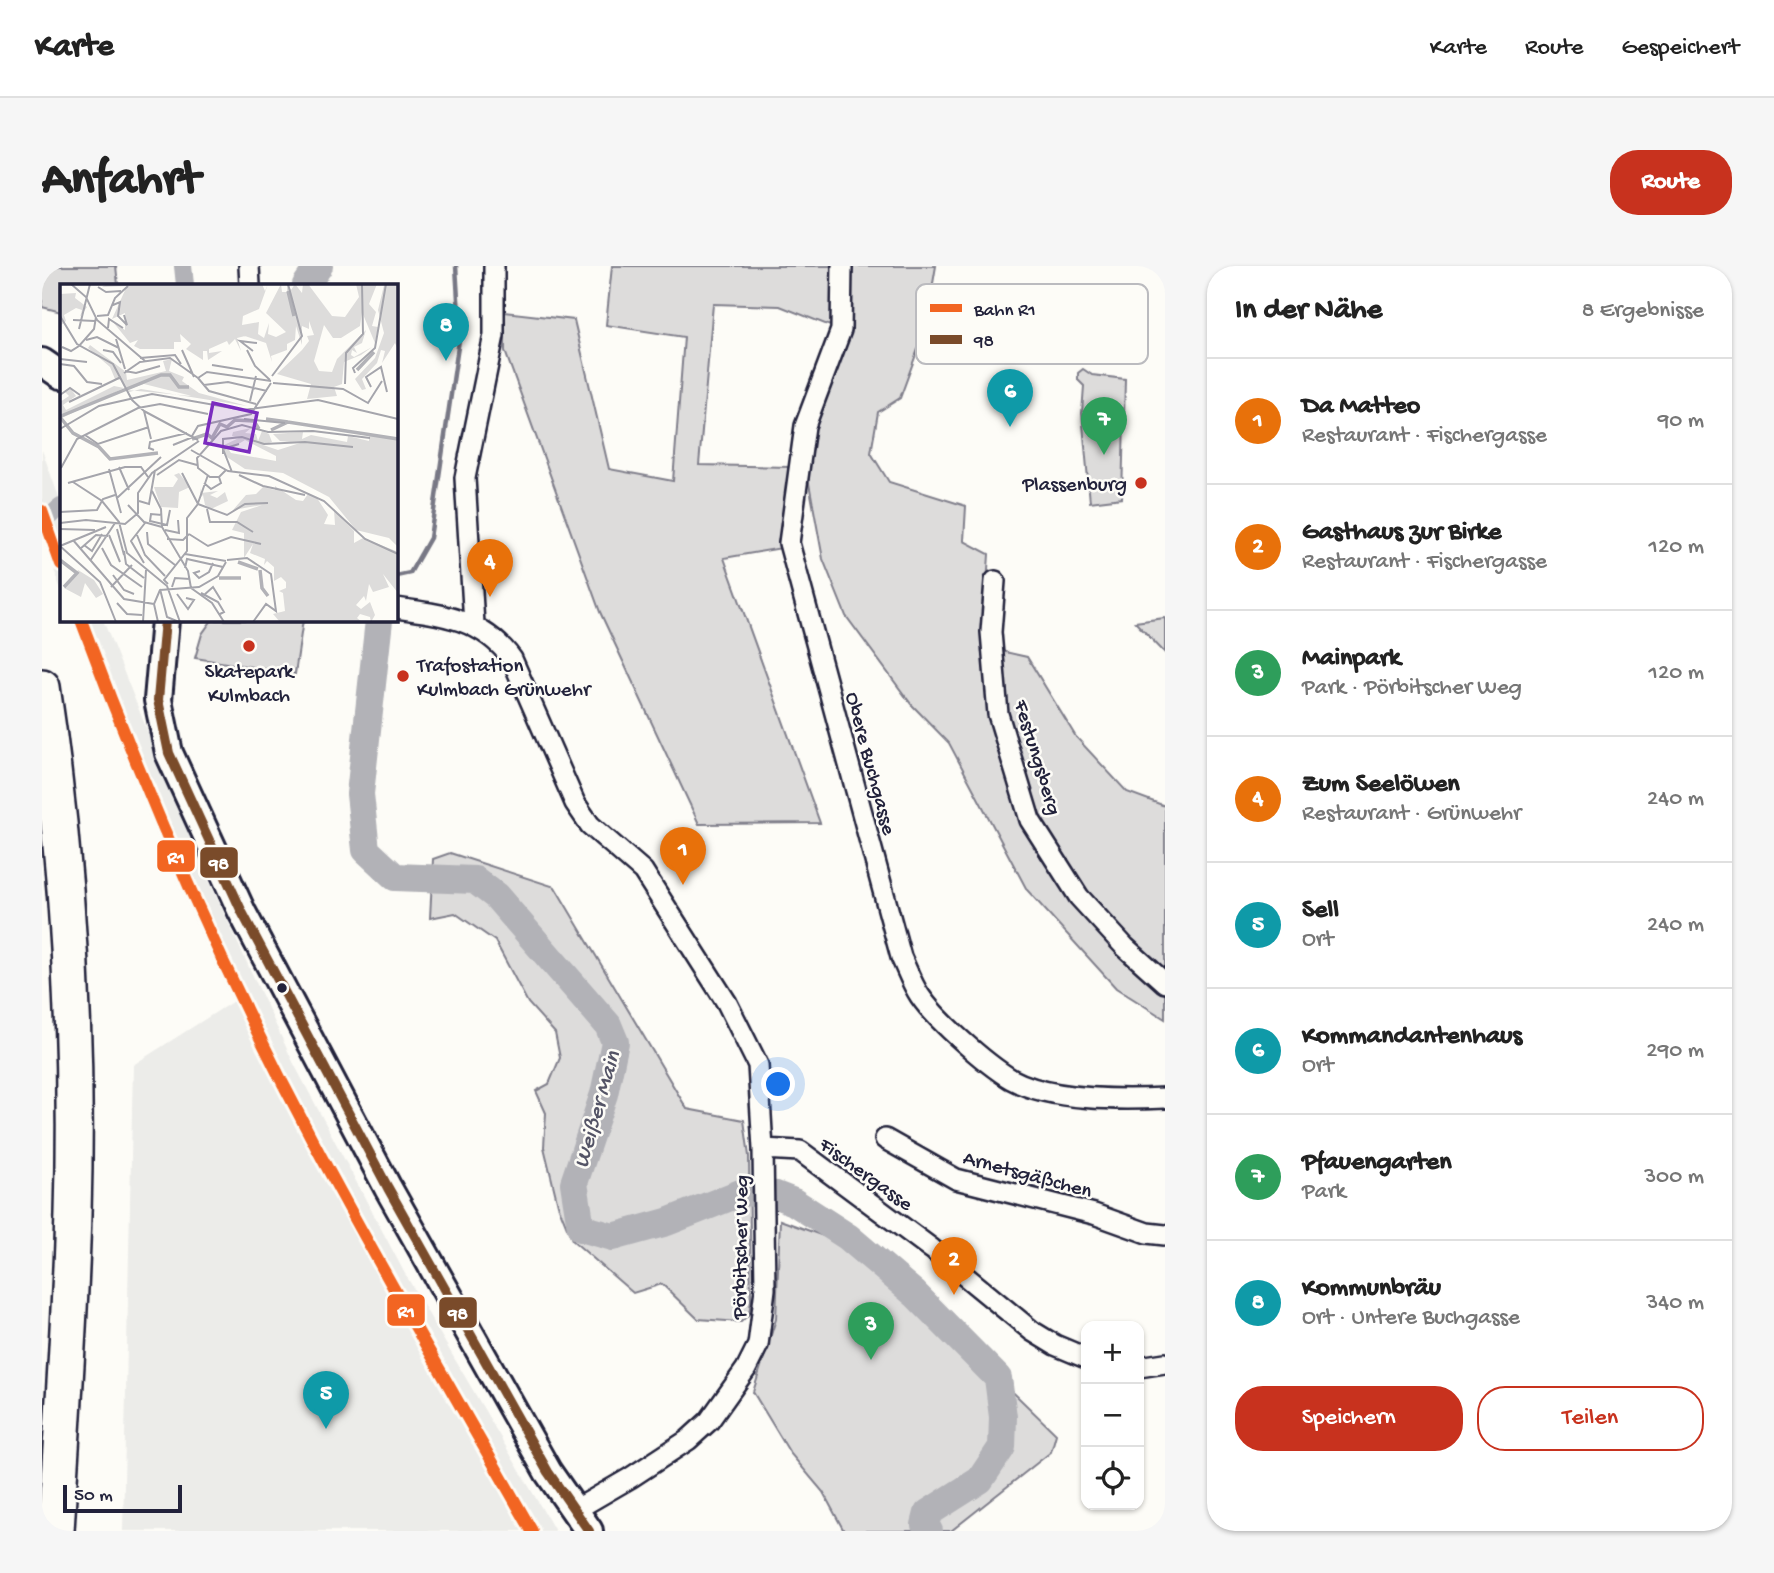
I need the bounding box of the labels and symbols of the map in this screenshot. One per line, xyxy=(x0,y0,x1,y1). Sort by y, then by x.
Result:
inset map xyxy=(60,284,397,621)
legend xyxy=(916,284,1148,364)
text: Bahn R1 xyxy=(973,300,1036,323)
pin: 8 xyxy=(423,303,469,361)
text: 98 xyxy=(973,331,994,354)
pin: 6 xyxy=(987,369,1033,427)
pin: 7 xyxy=(1081,397,1127,455)
place label: Plassenburg xyxy=(1022,474,1127,499)
marker: Plassenburg xyxy=(1133,475,1149,491)
pin: 4 xyxy=(467,539,513,597)
marker: Skatepark Kulmbach xyxy=(241,638,257,654)
place label: Trafostation Kulmbach Grünwehr xyxy=(416,655,592,704)
place label: Skatepark Kulmbach xyxy=(205,661,296,710)
marker: Trafostation Kulmbach Grünwehr xyxy=(395,668,411,684)
street label: Obere Buchgasse xyxy=(838,690,900,839)
street label: Festungsberg xyxy=(1006,697,1065,818)
pin: 1 xyxy=(660,827,706,885)
line badge: R1 xyxy=(156,839,196,873)
line badge: 98 xyxy=(199,846,239,879)
text: R1 xyxy=(166,848,185,871)
text: 98 xyxy=(208,854,230,877)
unlabelled marker xyxy=(275,981,289,995)
water label: Weißer Main xyxy=(569,1047,628,1172)
your location xyxy=(761,1067,795,1101)
street label: Fischergasse xyxy=(812,1133,918,1219)
street label: Arnetsgäßchen xyxy=(960,1147,1094,1206)
street label: Pörbitscher Weg xyxy=(729,1175,756,1320)
pin: 2 xyxy=(931,1237,977,1295)
line badge: R1 xyxy=(386,1293,426,1327)
line badge: 98 xyxy=(438,1296,478,1329)
text: R1 xyxy=(396,1302,415,1325)
pin: 3 xyxy=(848,1302,894,1360)
text: 98 xyxy=(447,1304,469,1327)
pin: 5 xyxy=(303,1371,349,1429)
scale bar xyxy=(63,1482,182,1514)

